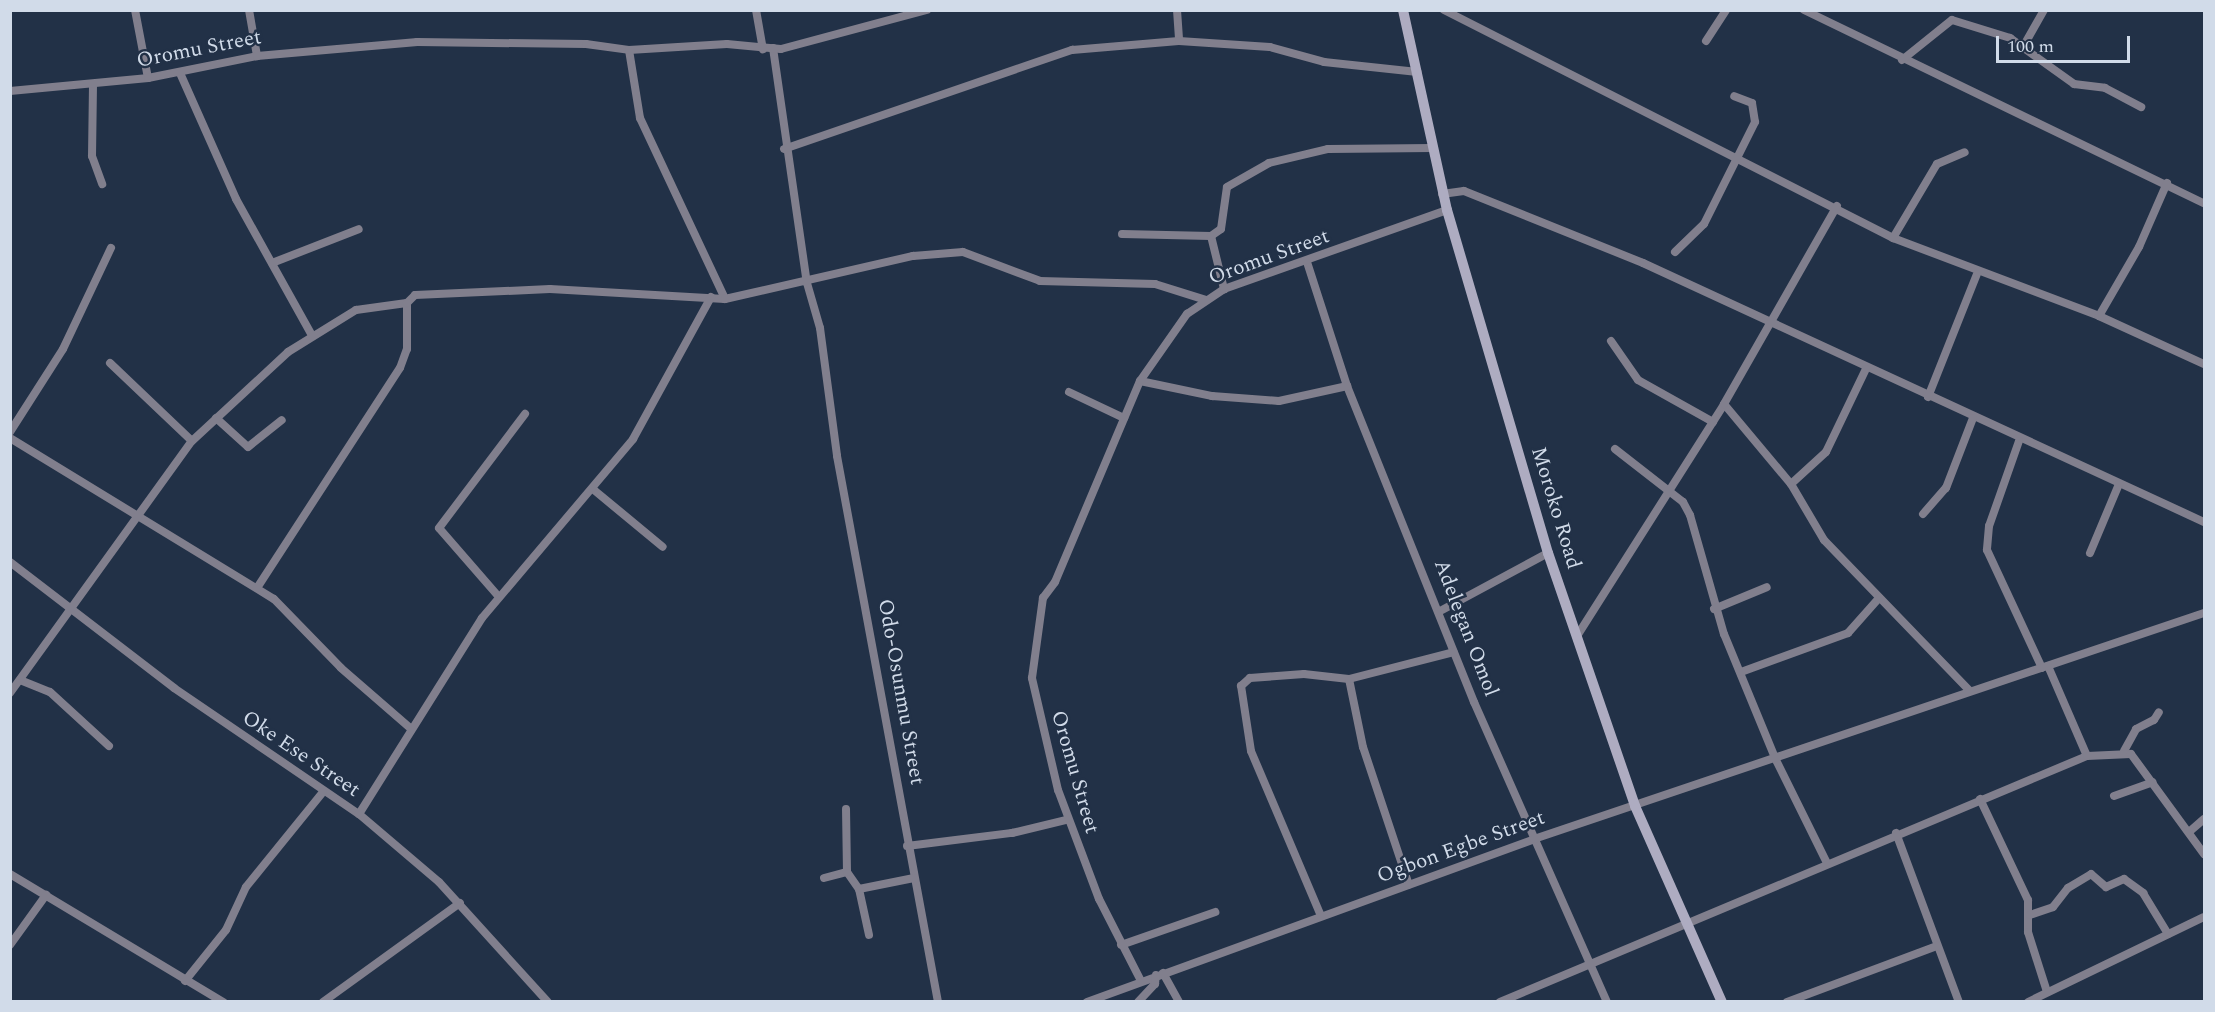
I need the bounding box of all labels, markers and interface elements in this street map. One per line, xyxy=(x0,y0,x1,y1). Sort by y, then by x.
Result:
scale bar xyxy=(1999,24,2132,62)
street label: Oromu Street xyxy=(134,25,264,73)
text: 100 m xyxy=(2007,33,2054,60)
street label: Oromu Street xyxy=(1205,223,1333,291)
street label: Moroko Road xyxy=(1525,444,1587,572)
street label: Adelegan Omol xyxy=(1428,556,1504,700)
street label: Odo-Osunmu Street xyxy=(872,597,930,787)
street label: Oke Ese Street xyxy=(237,705,365,803)
street label: Oromu Street xyxy=(1045,708,1105,836)
street label: Ogbon Egbe Street xyxy=(1374,805,1548,889)

